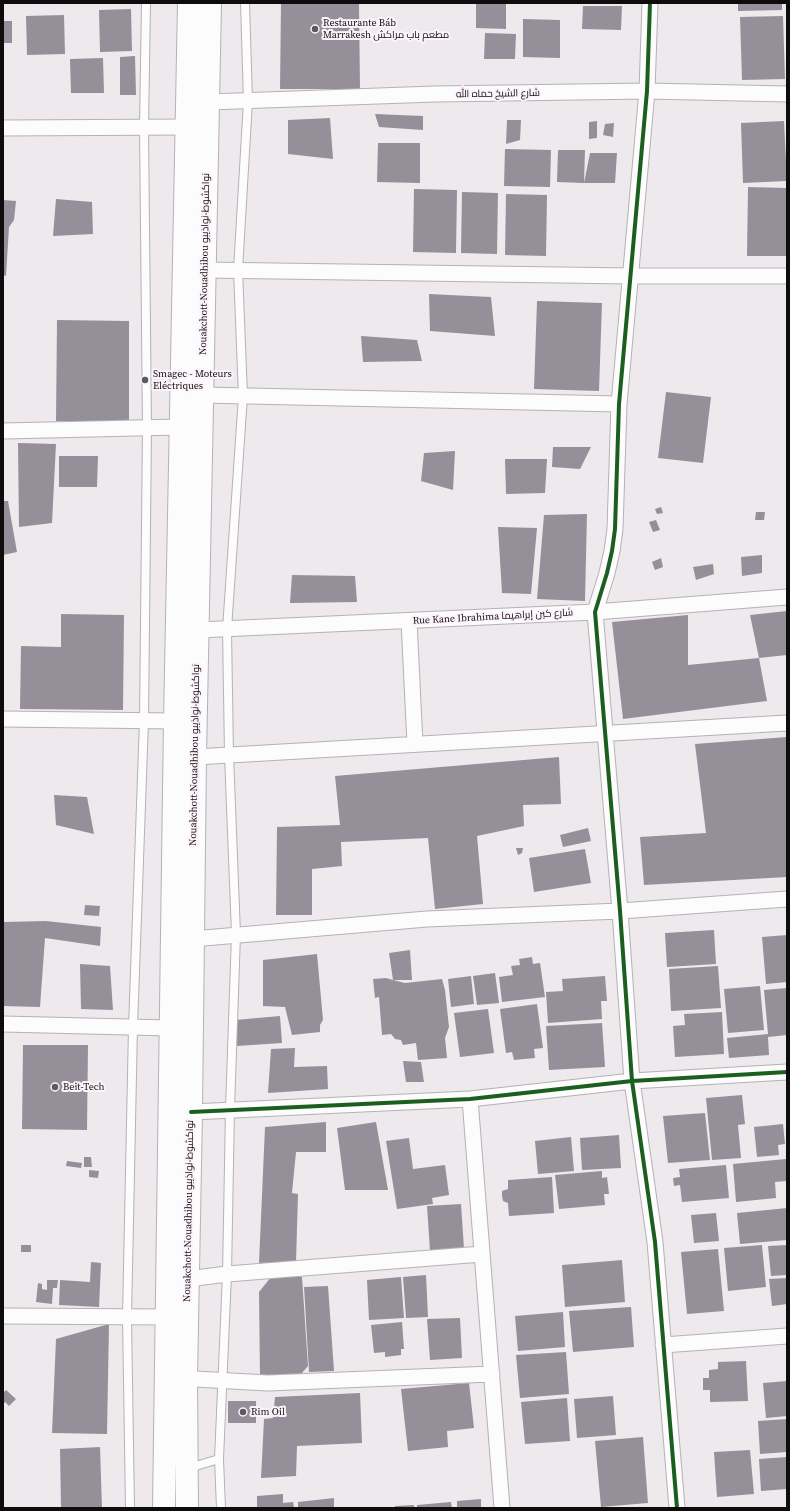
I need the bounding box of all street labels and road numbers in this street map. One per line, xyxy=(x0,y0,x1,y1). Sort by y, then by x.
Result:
street label: شارع الشيخ حماه الله xyxy=(456,87,540,101)
street label: Nouakchott-Nouadhibou نواكشوط-نواذيبو xyxy=(197,173,213,355)
street label: Rue Kane Ibrahima شارع كين إبراهيما xyxy=(412,607,574,627)
street label: Nouakchott-Nouadhibou نواكشوط-نواذيبو xyxy=(187,664,203,846)
street label: Nouakchott-Nouadhibou نواكشوط-نواذيبو xyxy=(181,1120,197,1302)

